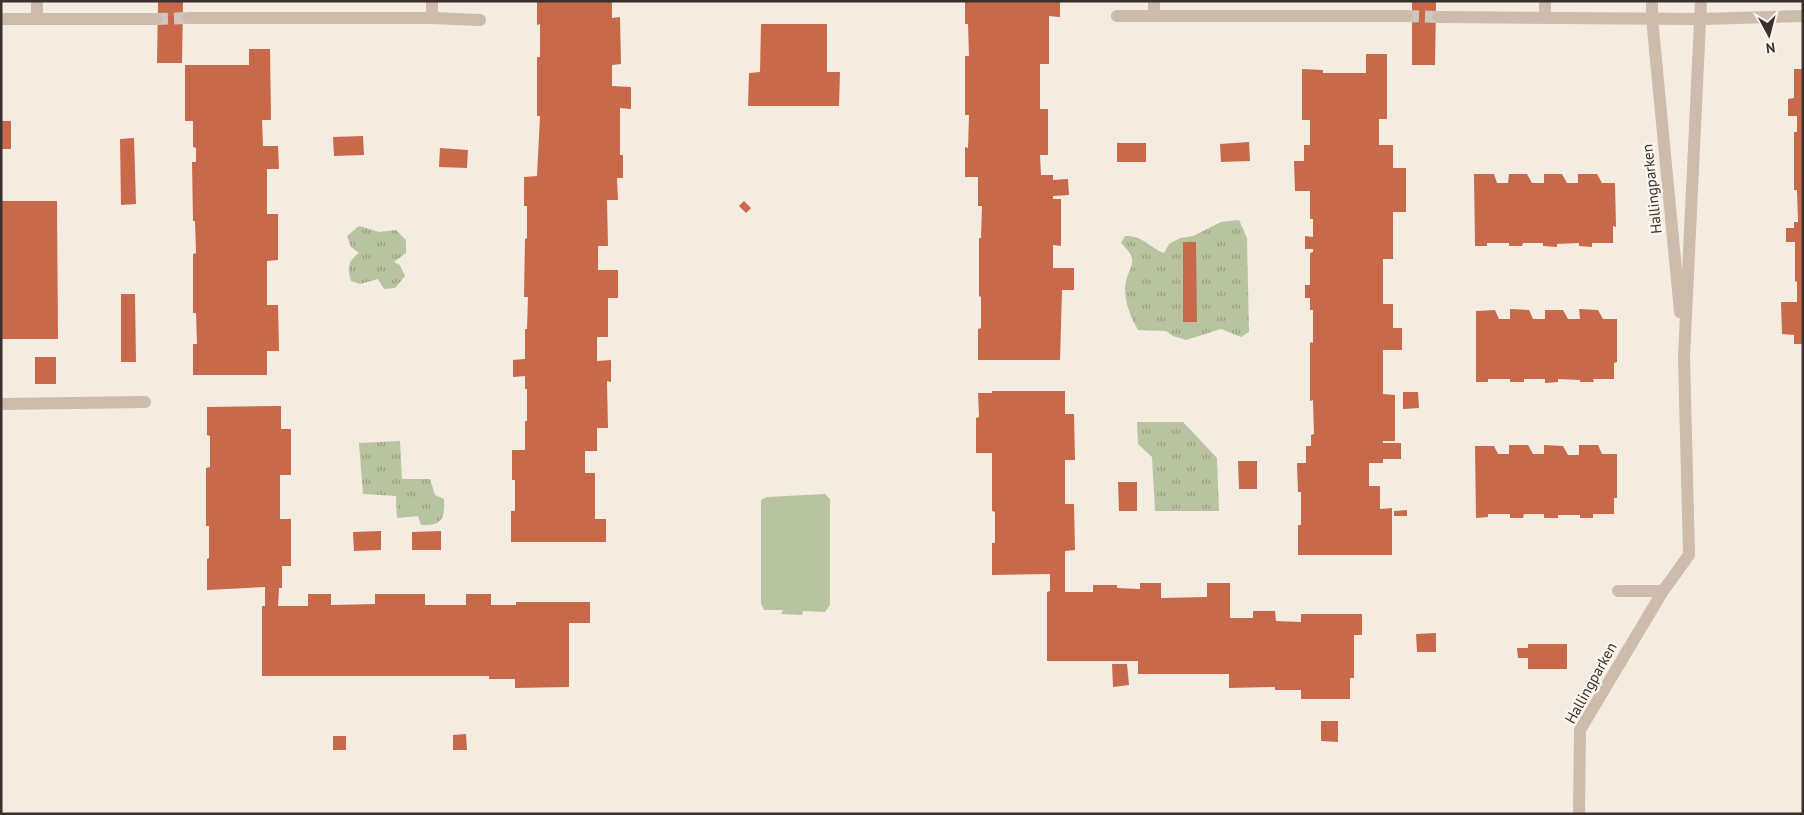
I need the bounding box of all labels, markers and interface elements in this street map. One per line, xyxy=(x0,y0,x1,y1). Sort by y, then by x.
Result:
north arrow xyxy=(1744,10,1794,60)
text: N xyxy=(1765,38,1776,57)
street label: Hallingparken xyxy=(1637,143,1666,235)
street label: Hallingparken xyxy=(1560,639,1621,727)

